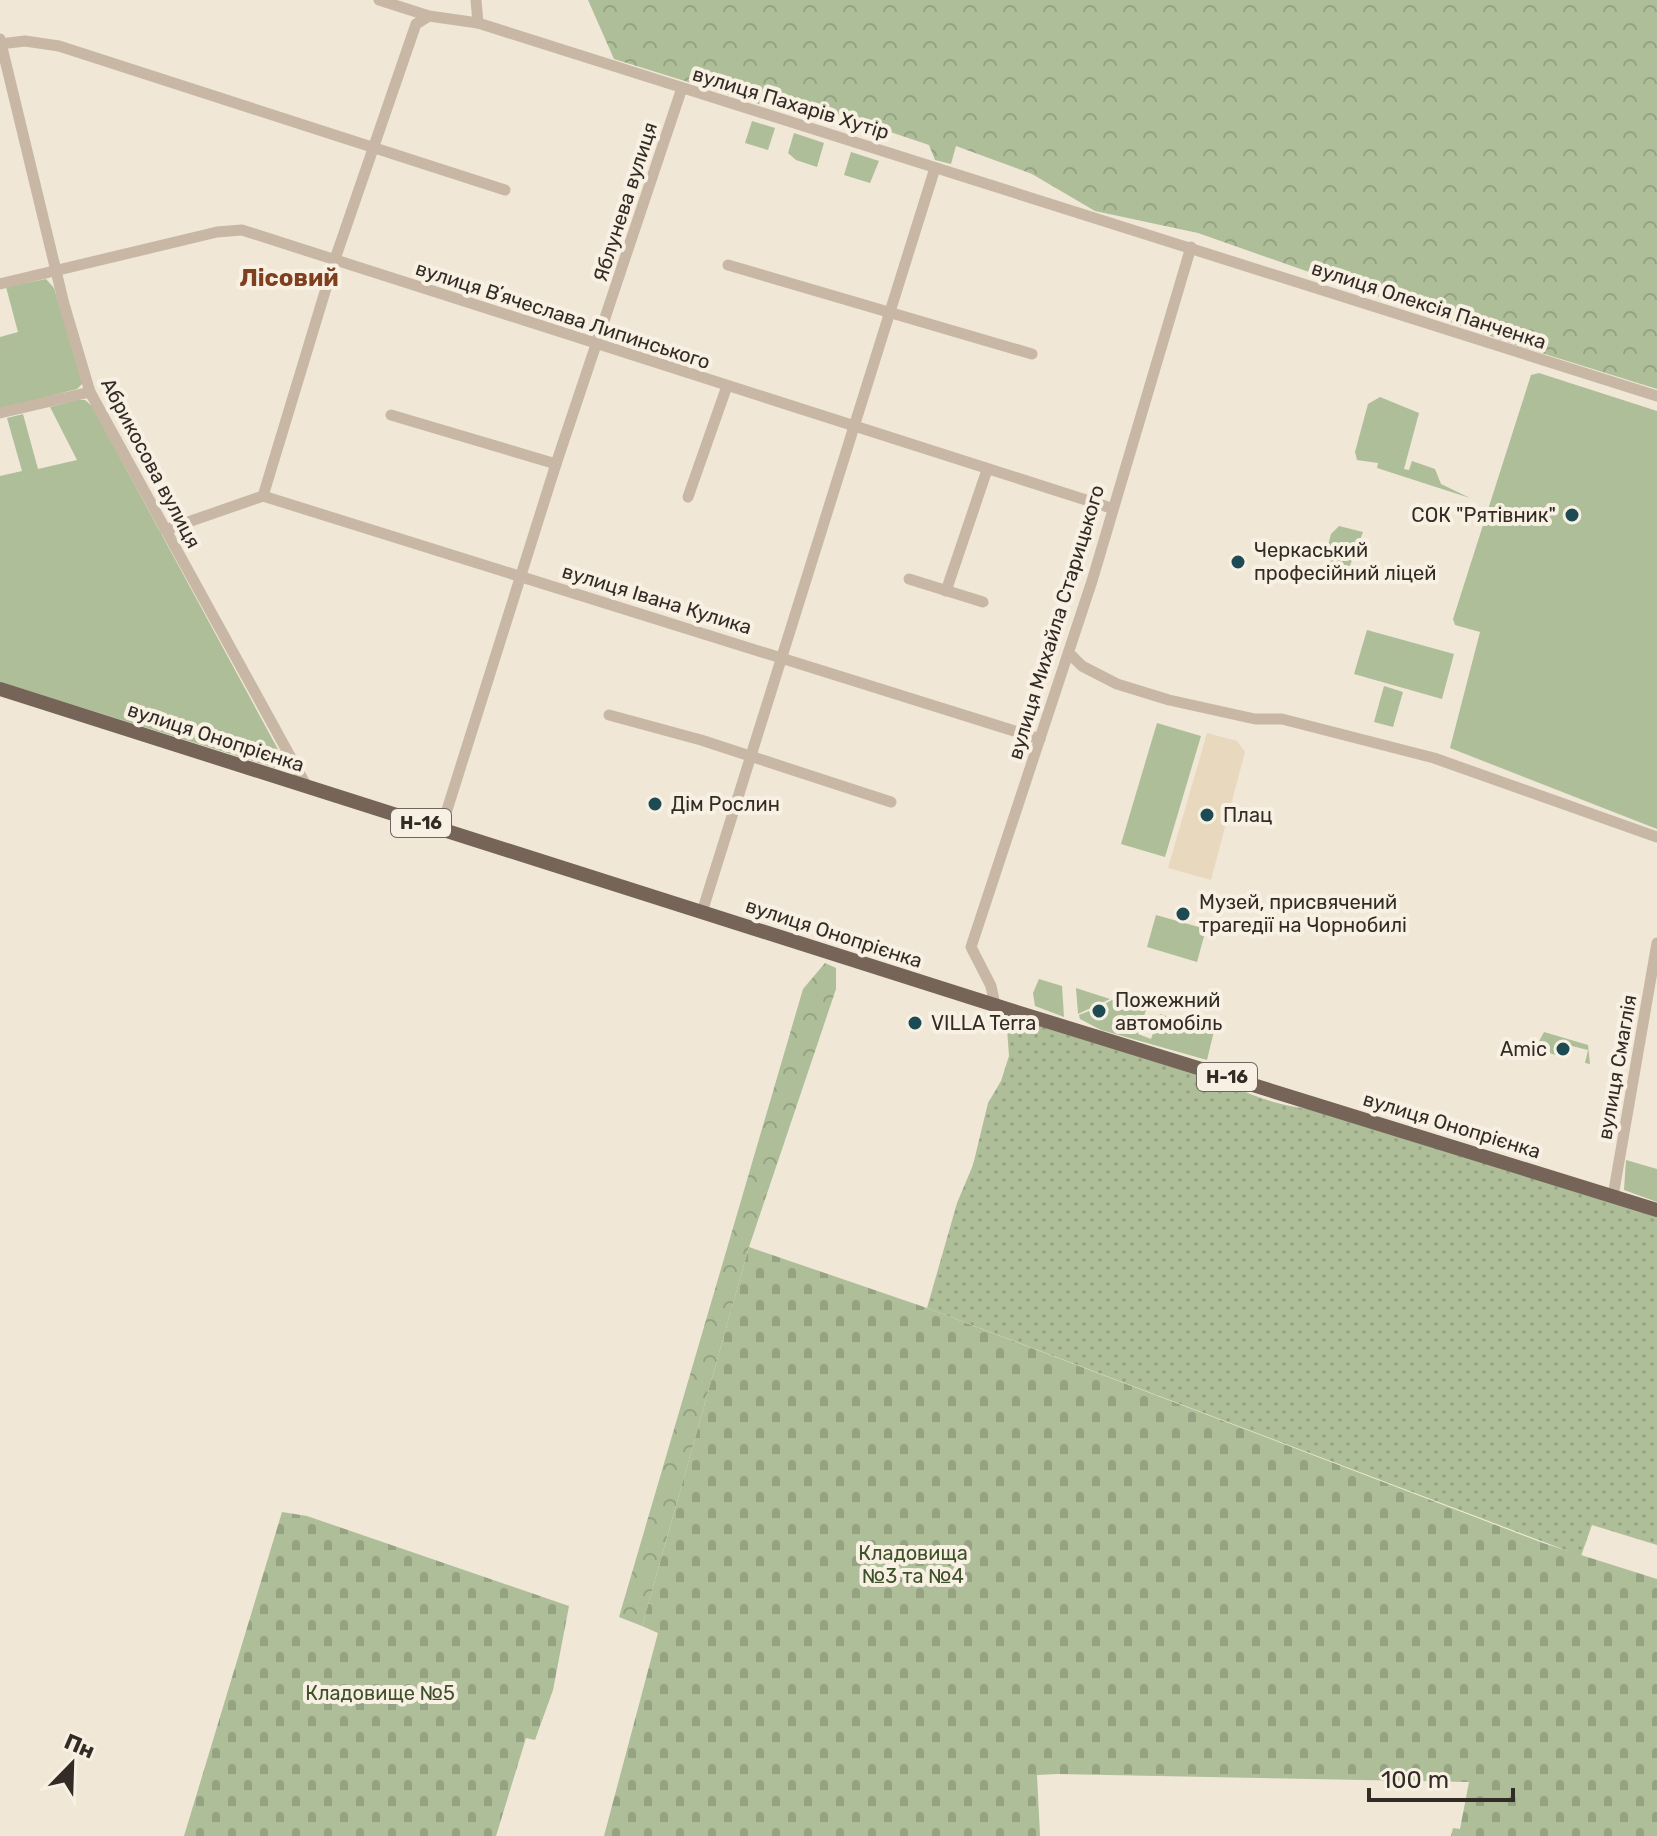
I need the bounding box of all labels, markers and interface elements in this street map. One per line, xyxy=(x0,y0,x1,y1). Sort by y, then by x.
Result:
street label: вулиця Пахарів Хутір xyxy=(690,62,892,144)
street label: Яблунева вулиця xyxy=(588,119,662,285)
street label: вулиця Вʼячеслава Липинського xyxy=(413,256,713,374)
street label: вулиця Олексія Панченка xyxy=(1309,256,1549,354)
district label: Лісовий xyxy=(239,264,339,292)
street label: Абрикосова вулиця xyxy=(96,374,206,552)
street label: вулиця Михайла Старицького xyxy=(1003,482,1109,762)
place label: СОК "Рятівник" xyxy=(1411,503,1556,527)
marker: СОК "Рятівник" xyxy=(1563,506,1581,524)
place label: Черкаський професійний ліцей xyxy=(1254,538,1436,585)
marker: Черкаський професійний ліцей xyxy=(1229,553,1247,571)
street label: вулиця Івана Кулика xyxy=(559,559,755,639)
street label: вулиця Онопрієнка xyxy=(125,697,307,777)
place label: Дім Рослин xyxy=(671,792,780,816)
marker: Дім Рослин xyxy=(646,795,664,813)
place label: Плац xyxy=(1223,803,1272,827)
marker: Плац xyxy=(1198,806,1216,824)
road number: Н-16 xyxy=(391,809,451,837)
place label: Музей, присвячений трагедії на Чорнобилі xyxy=(1199,890,1407,937)
street label: вулиця Онопрієнка xyxy=(743,893,925,973)
marker: Музей, присвячений трагедії на Чорнобилі xyxy=(1174,905,1192,923)
place label: Пожежний автомобіль xyxy=(1115,988,1222,1035)
street label: вулиця Смаглія xyxy=(1592,993,1642,1141)
marker: Пожежний автомобіль xyxy=(1090,1002,1108,1020)
place label: VILLA Terra xyxy=(931,1011,1036,1035)
marker: VILLA Terra xyxy=(906,1014,924,1032)
place label: Amic xyxy=(1500,1037,1547,1061)
marker: Amic xyxy=(1554,1040,1572,1058)
road number: Н-16 xyxy=(1197,1063,1257,1091)
street label: вулиця Онопрієнка xyxy=(1360,1087,1544,1163)
park label: Кладовища №3 та №4 xyxy=(858,1541,968,1588)
park label: Кладовище №5 xyxy=(305,1681,455,1705)
north arrow xyxy=(32,1724,112,1804)
text: Пн xyxy=(60,1728,99,1764)
scale bar xyxy=(1369,1752,1513,1802)
text: 100 m xyxy=(1381,1766,1449,1794)

